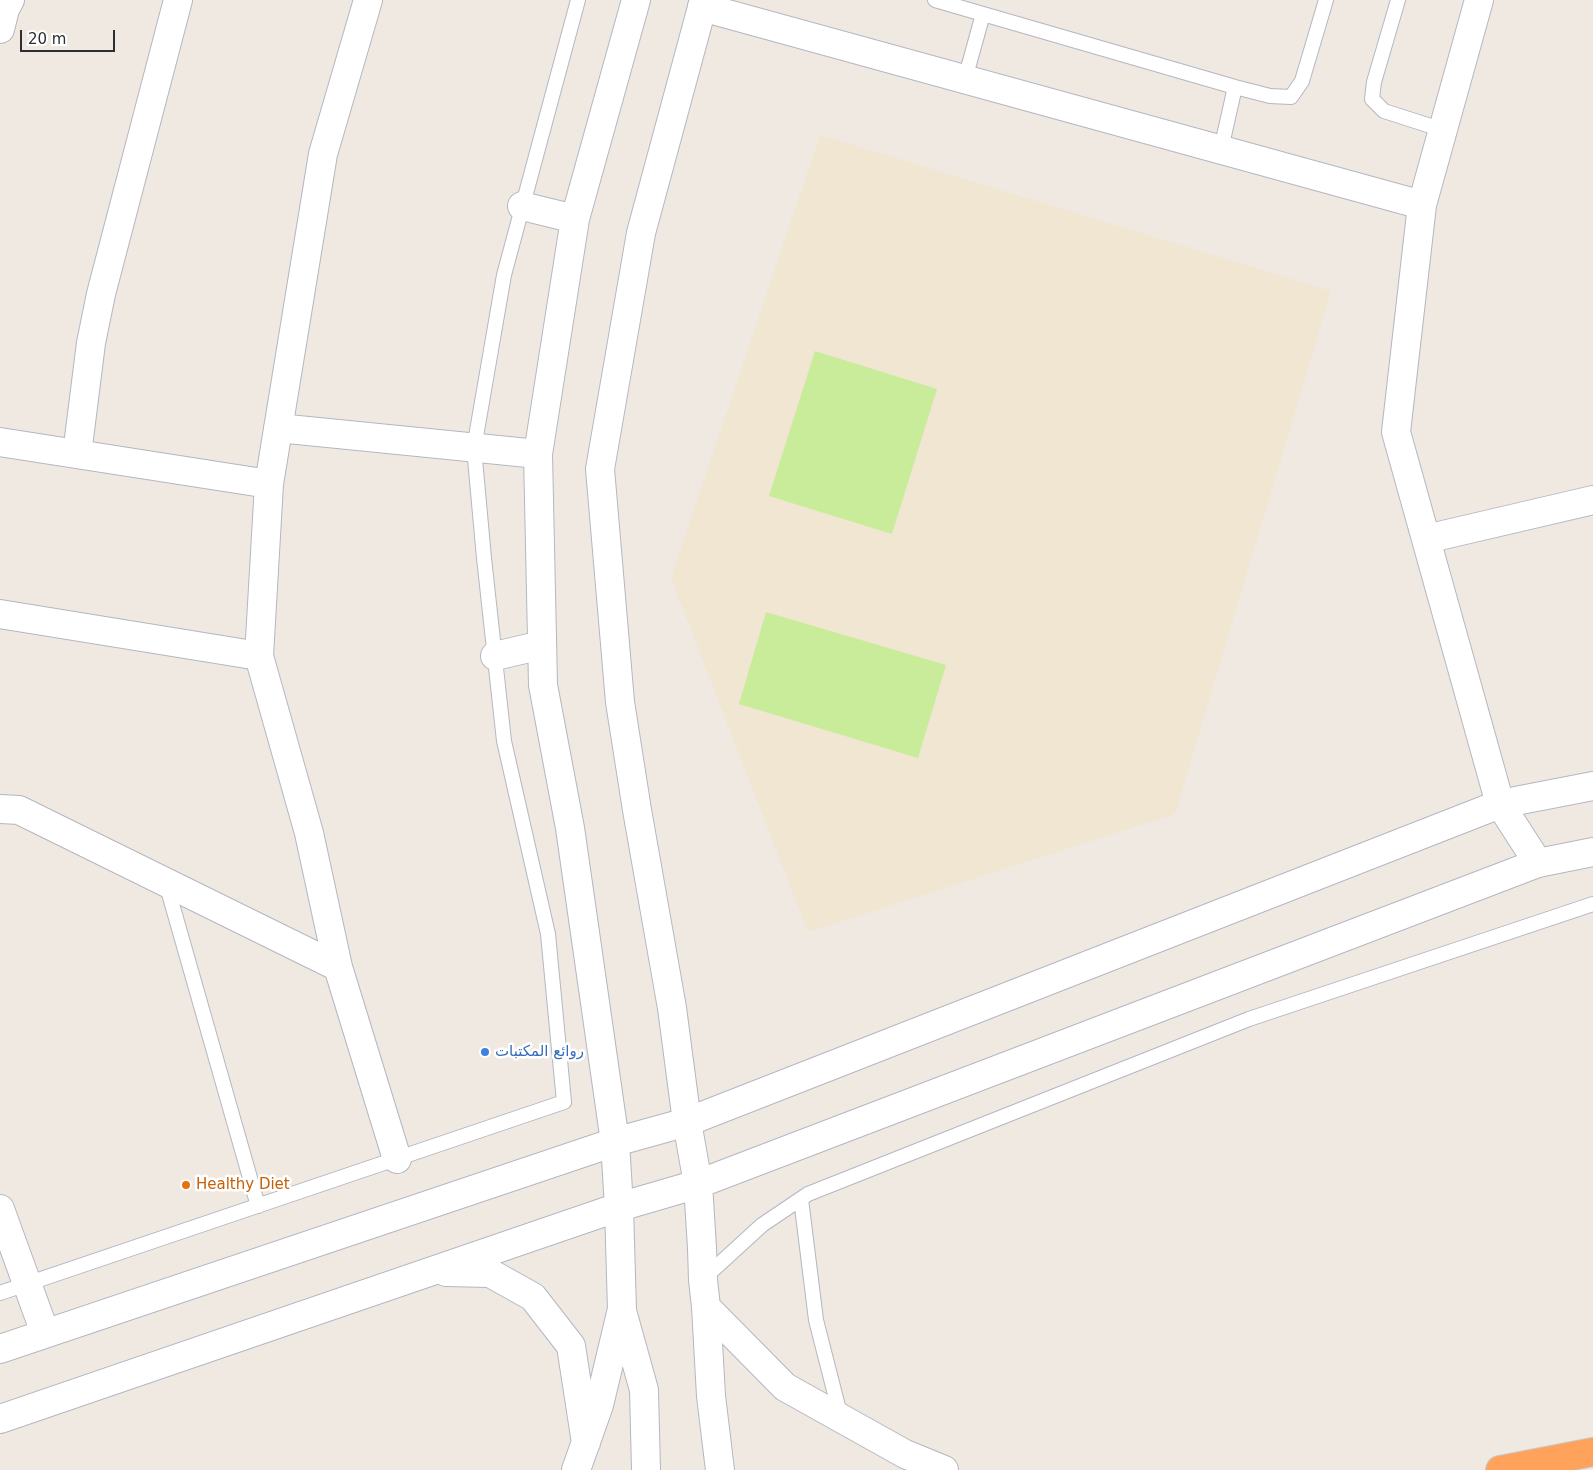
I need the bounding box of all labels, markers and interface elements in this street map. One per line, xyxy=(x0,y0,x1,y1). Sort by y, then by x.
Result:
scale bar xyxy=(22,20,118,52)
text: 20 m xyxy=(28,30,66,48)
place label: روائع المكتبات xyxy=(495,1043,584,1061)
marker: روائع المكتبات xyxy=(479,1046,491,1058)
place label: Healthy Diet xyxy=(196,1176,290,1194)
marker: Healthy Diet xyxy=(180,1179,192,1191)

